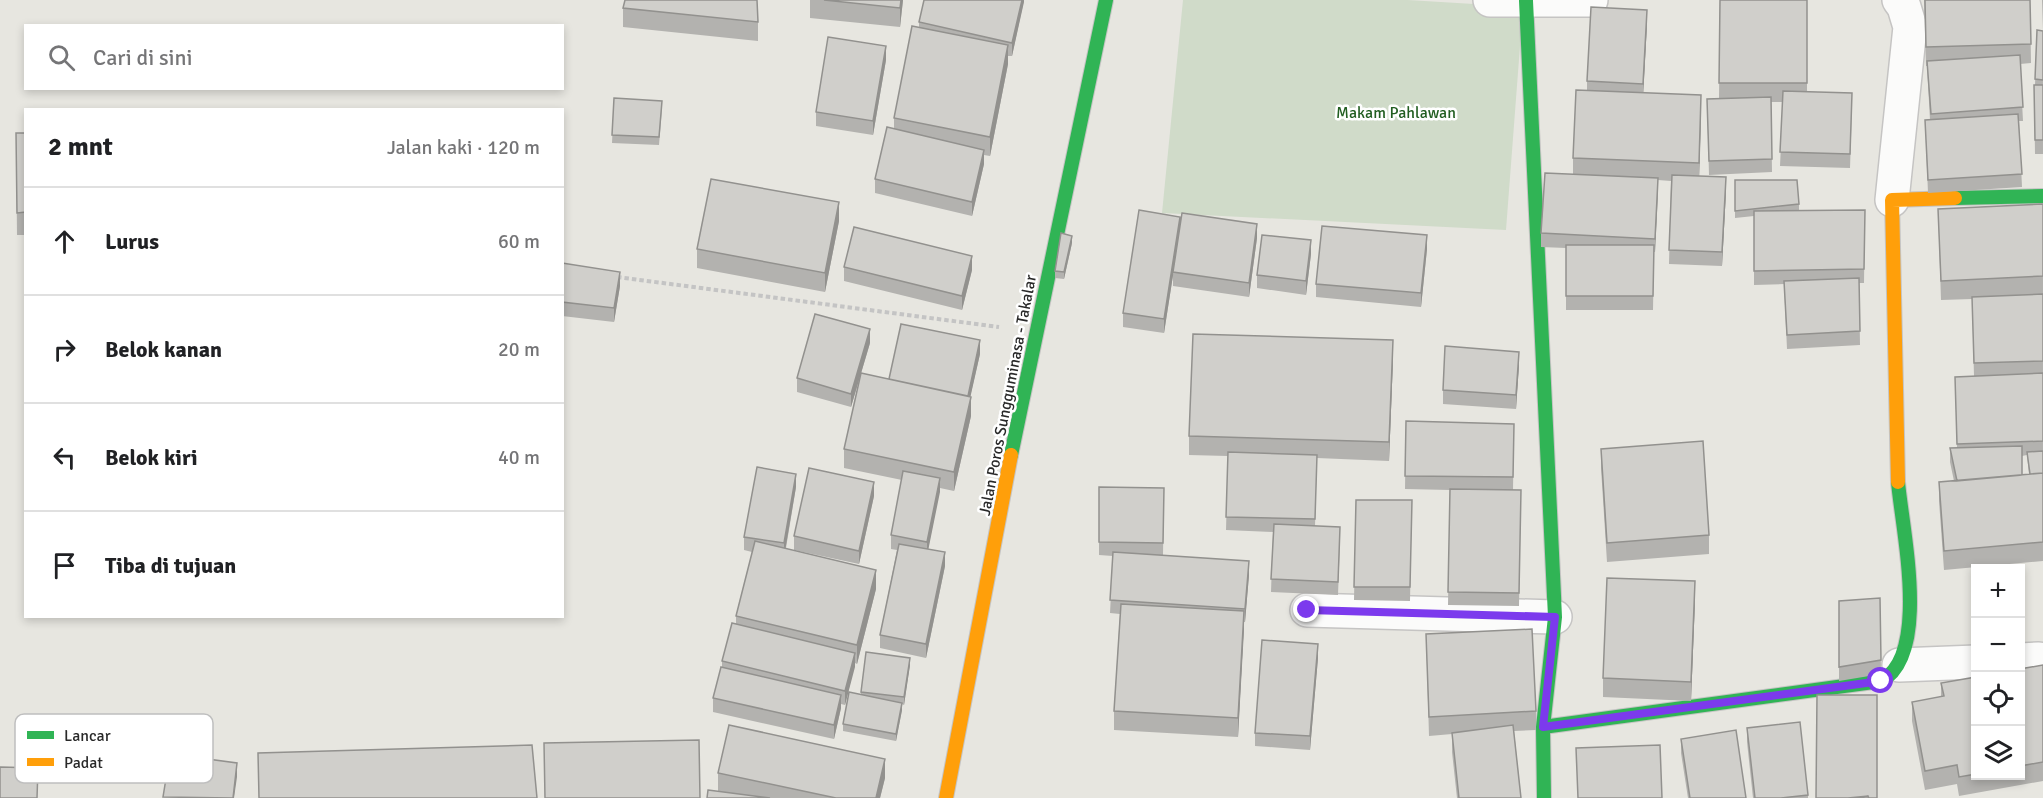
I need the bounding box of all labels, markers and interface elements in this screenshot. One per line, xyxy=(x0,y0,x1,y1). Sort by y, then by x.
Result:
search box xyxy=(24,24,564,90)
icon: search xyxy=(45,41,78,74)
text: Cari di sini xyxy=(93,44,193,71)
park label: Makam Pahlawan xyxy=(1336,103,1456,123)
text: 2 mnt xyxy=(48,131,113,163)
text: Jalan kaki · 120 m xyxy=(387,135,540,160)
icon: ahead xyxy=(48,225,81,258)
text: Lurus xyxy=(105,228,159,255)
text: 60 m xyxy=(498,229,540,254)
street label: Jalan Poros Sungguminasa - Takalar xyxy=(975,273,1041,517)
icon: right xyxy=(48,333,81,366)
text: Belok kanan xyxy=(105,336,222,363)
text: 20 m xyxy=(498,337,540,362)
icon: left xyxy=(48,441,81,474)
text: Belok kiri xyxy=(105,444,198,471)
text: 40 m xyxy=(498,445,540,470)
icon: arrive xyxy=(48,549,81,582)
text: Tiba di tujuan xyxy=(105,552,236,579)
map controls xyxy=(1971,564,2025,780)
button: + xyxy=(1971,564,2025,618)
route end xyxy=(1293,596,1319,622)
button: − xyxy=(1971,618,2025,672)
route start xyxy=(1867,667,1893,693)
button: locate xyxy=(1971,672,2025,726)
legend xyxy=(15,714,213,783)
text: Lancar xyxy=(64,726,111,746)
button: layers xyxy=(1971,726,2025,780)
text: Padat xyxy=(64,753,103,773)

